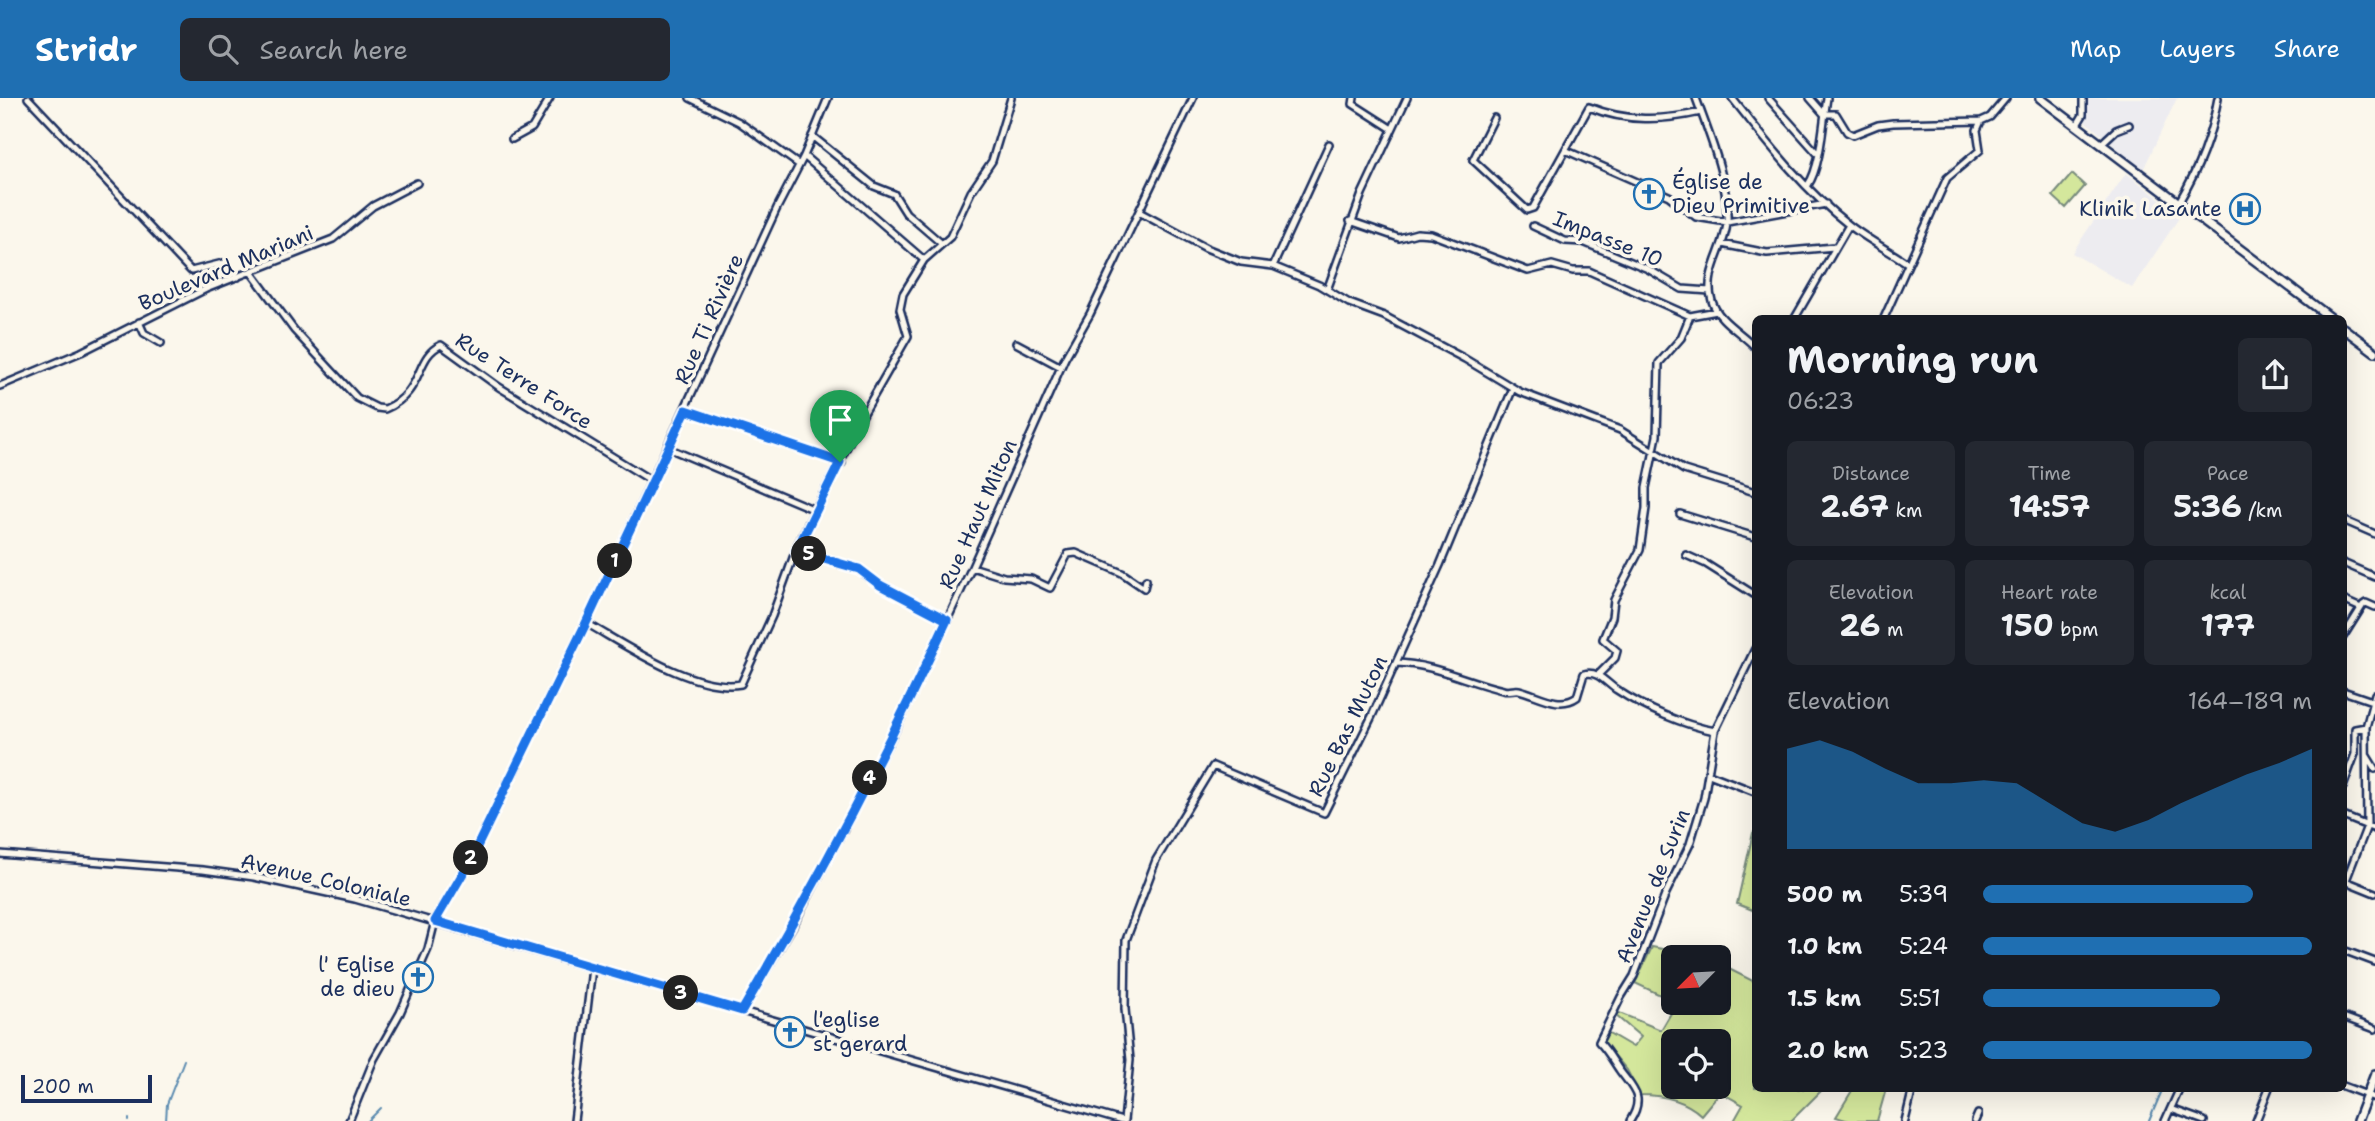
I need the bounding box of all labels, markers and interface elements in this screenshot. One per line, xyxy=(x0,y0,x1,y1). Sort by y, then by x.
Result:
search box xyxy=(180,18,670,81)
text: Stridr xyxy=(35,27,138,72)
icon: search xyxy=(204,30,242,68)
text: Search here xyxy=(260,32,408,67)
text: Map xyxy=(2070,33,2121,65)
text: Layers xyxy=(2159,33,2236,65)
text: Share xyxy=(2274,33,2340,65)
place label: Église de Dieu Primitive xyxy=(1672,167,1810,220)
church icon: Église de Dieu Primitive xyxy=(1632,177,1666,211)
hospital icon: Klinik Lasante xyxy=(2228,192,2262,226)
place label: Klinik Lasante xyxy=(2079,195,2222,223)
street label: Impasse 10 xyxy=(1549,204,1667,274)
street label: Boulevard Mariani xyxy=(134,218,318,318)
street label: Rue Ti Rivière xyxy=(668,249,750,389)
street label: Rue Terre Force xyxy=(450,326,598,436)
text: Morning run xyxy=(1787,334,2038,385)
button: share xyxy=(2238,338,2312,412)
text: 06:23 xyxy=(1787,386,1854,416)
pin xyxy=(810,390,870,462)
icon: arrive xyxy=(821,401,859,439)
street label: Rue Haut Miton xyxy=(932,435,1024,593)
text: Distance xyxy=(1832,461,1910,486)
text: Time xyxy=(2028,461,2071,486)
text: Pace xyxy=(2207,461,2249,486)
text: 2.67 xyxy=(1820,486,1889,527)
text: 14:57 xyxy=(2009,486,2090,527)
text: 5:36 xyxy=(2173,486,2242,527)
text: km xyxy=(1889,498,1922,523)
text: /km xyxy=(2242,498,2282,523)
pin: 5 xyxy=(792,536,826,572)
text: 5 xyxy=(803,541,814,566)
pin: 1 xyxy=(598,544,632,578)
text: 1 xyxy=(610,548,619,573)
text: Elevation xyxy=(1829,580,1914,605)
text: Heart rate xyxy=(2001,580,2098,605)
text: kcal xyxy=(2209,580,2246,605)
text: 26 xyxy=(1839,605,1880,646)
text: 150 xyxy=(2001,605,2054,646)
text: 177 xyxy=(2201,605,2255,646)
text: m xyxy=(1880,617,1903,642)
text: bpm xyxy=(2054,617,2098,642)
street label: Rue Bas Muton xyxy=(1302,651,1394,801)
text: Elevation xyxy=(1787,686,1890,716)
text: 164–189 m xyxy=(2188,686,2312,716)
pin: 4 xyxy=(852,760,888,796)
text: 4 xyxy=(863,765,876,790)
street label: Avenue de Surin xyxy=(1609,804,1697,967)
pin: 2 xyxy=(454,840,489,876)
text: 2 xyxy=(464,845,477,870)
street label: Avenue Coloniale xyxy=(238,847,414,913)
text: 500 m xyxy=(1787,879,1862,909)
text: 5:39 xyxy=(1899,879,1948,909)
text: 1.0 km xyxy=(1787,931,1862,961)
text: 5:24 xyxy=(1899,931,1948,961)
north arrow xyxy=(1661,945,1731,1015)
map controls xyxy=(1661,945,1731,1099)
place label: l' Eglise de dieu xyxy=(318,951,395,1003)
church icon: l' Eglise de dieu xyxy=(401,960,435,994)
pin: 3 xyxy=(664,976,698,1010)
text: 3 xyxy=(674,980,687,1005)
text: 1.5 km xyxy=(1787,983,1861,1013)
text: 5:51 xyxy=(1899,983,1941,1013)
place label: l'eglise st gerard xyxy=(813,1006,907,1058)
church icon: l'eglise st gerard xyxy=(773,1015,807,1049)
button: locate xyxy=(1661,1029,1731,1099)
text: 2.0 km xyxy=(1787,1035,1869,1065)
text: 5:23 xyxy=(1899,1035,1948,1065)
scale bar xyxy=(21,1072,152,1104)
text: 200 m xyxy=(32,1074,94,1099)

